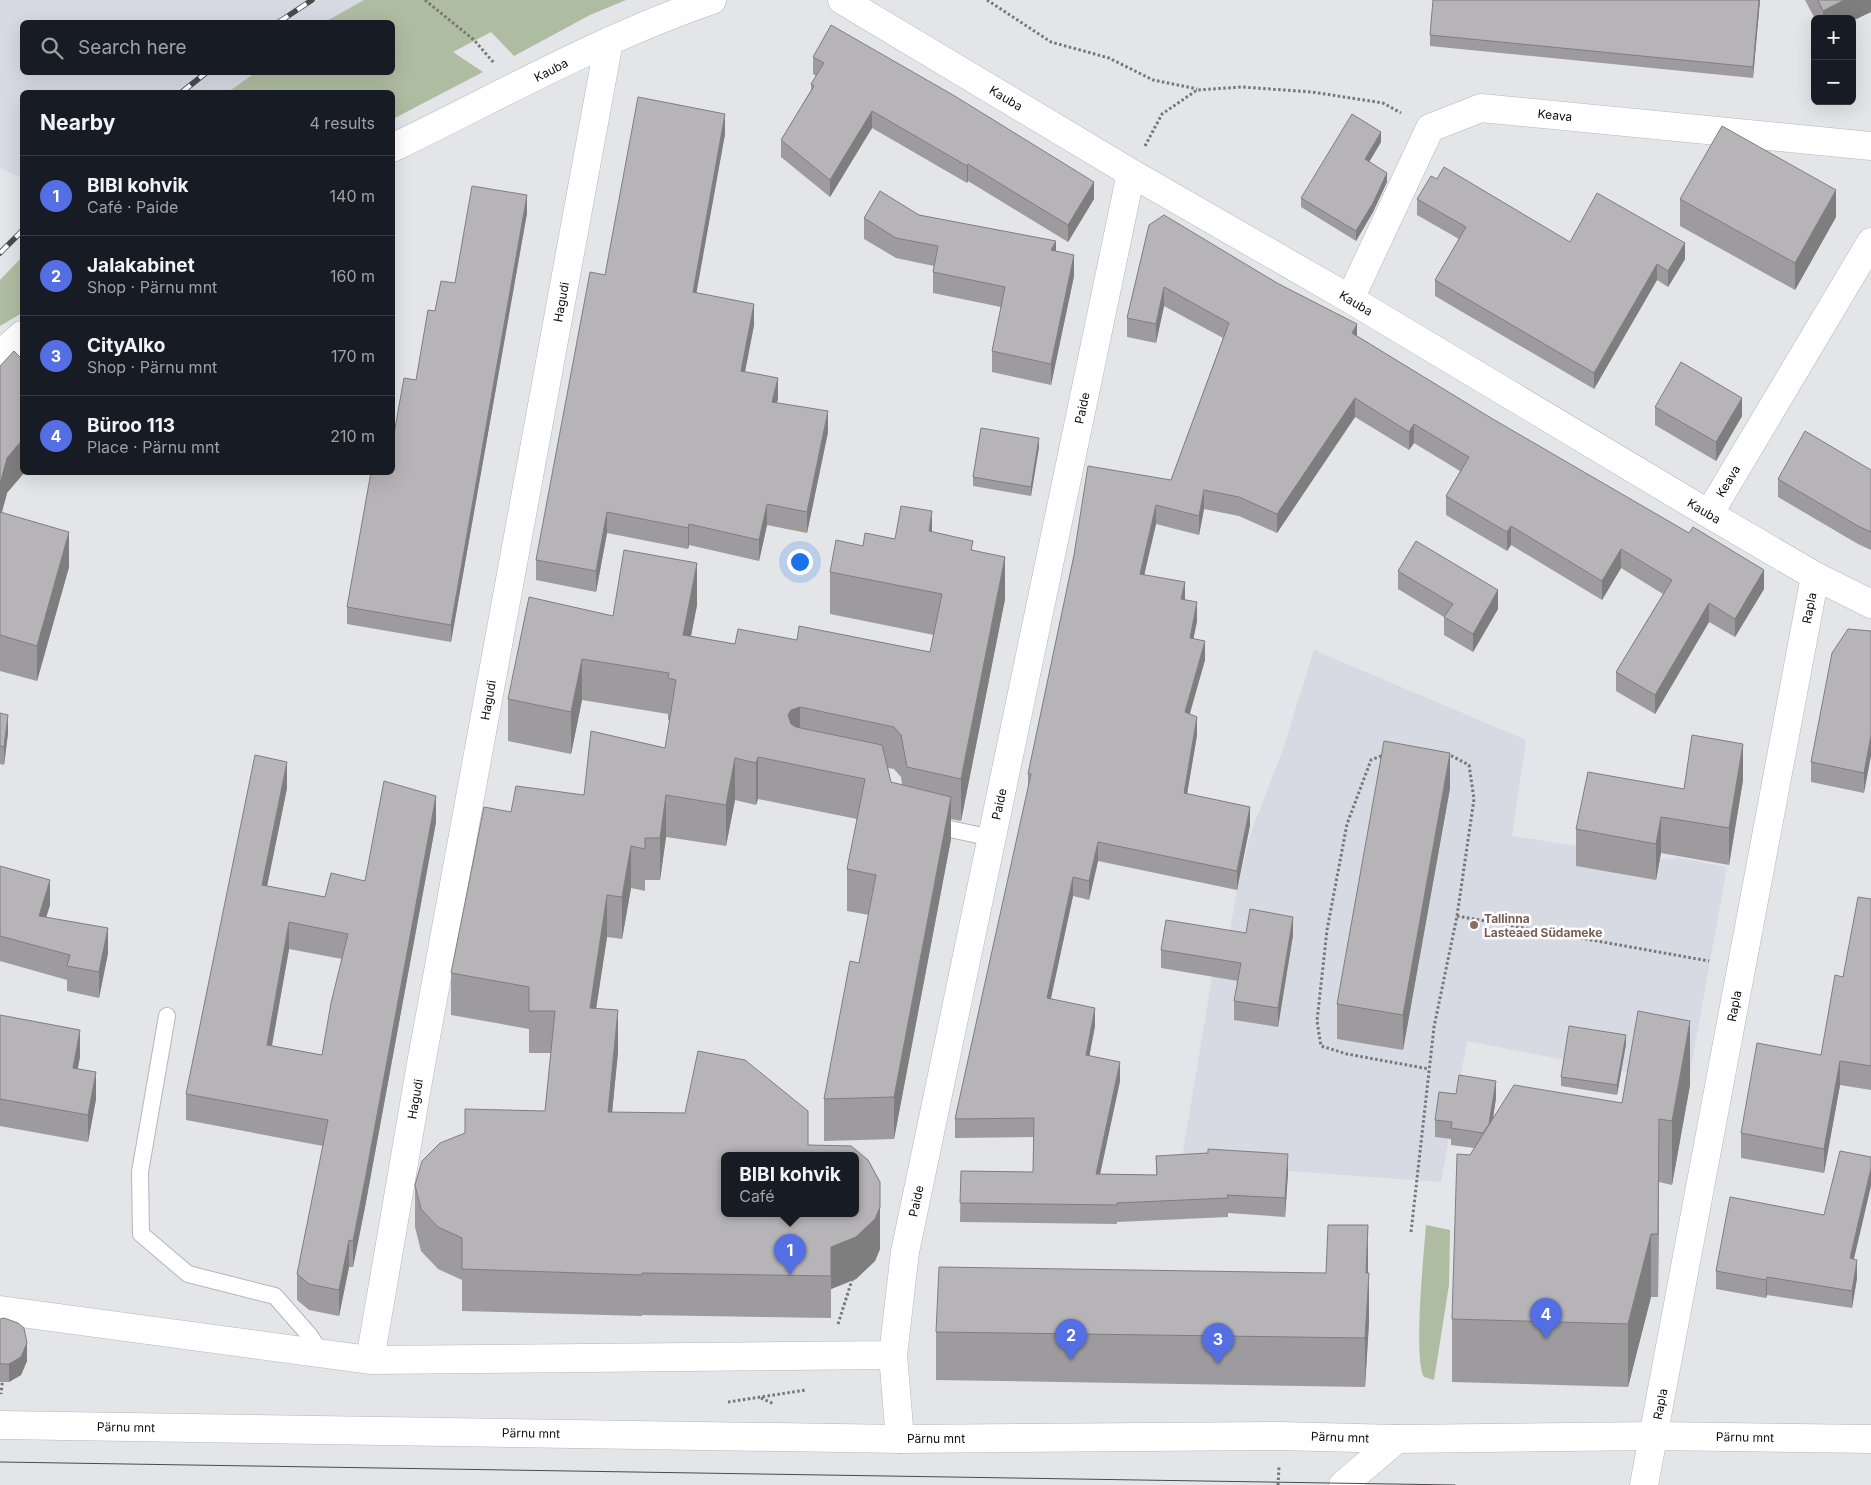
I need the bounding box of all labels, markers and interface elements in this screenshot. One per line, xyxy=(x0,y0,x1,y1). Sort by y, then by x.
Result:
map controls xyxy=(1811,15,1856,105)
button: + xyxy=(1811,15,1856,60)
search box xyxy=(20,20,395,75)
icon: search xyxy=(38,34,66,62)
text: Search here xyxy=(78,36,187,59)
street label: Kauba xyxy=(532,55,570,85)
button: − xyxy=(1811,60,1856,105)
street label: Kauba xyxy=(987,82,1025,114)
street label: Keava xyxy=(1537,106,1573,124)
text: Nearby xyxy=(40,110,115,135)
text: 4 results xyxy=(310,113,375,133)
text: BIBI kohvik xyxy=(87,174,189,197)
text: 1 xyxy=(53,186,59,206)
text: 140 m xyxy=(330,186,375,206)
text: Café · Paide xyxy=(87,197,178,217)
text: Jalakabinet xyxy=(87,254,195,277)
text: 2 xyxy=(51,266,61,286)
text: 160 m xyxy=(330,266,375,286)
text: Shop · Pärnu mnt xyxy=(87,277,217,297)
street label: Hagudi xyxy=(550,281,572,323)
street label: Kauba xyxy=(1337,287,1375,319)
text: CityAlko xyxy=(87,334,165,357)
text: 3 xyxy=(51,346,61,366)
text: 170 m xyxy=(331,346,375,366)
text: Shop · Pärnu mnt xyxy=(87,357,217,377)
street label: Paide xyxy=(1071,391,1093,425)
text: Büroo 113 xyxy=(87,414,175,437)
text: 4 xyxy=(51,426,61,446)
text: 210 m xyxy=(330,426,375,446)
text: Place · Pärnu mnt xyxy=(87,437,220,457)
street label: Keava xyxy=(1713,462,1743,500)
street label: Kauba xyxy=(1685,495,1723,527)
your location xyxy=(787,549,813,575)
street label: Rapla xyxy=(1799,591,1819,625)
street label: Hagudi xyxy=(477,679,499,721)
street label: Paide xyxy=(988,787,1010,821)
place label: Tallinna Lasteaed Südameke xyxy=(1484,911,1602,940)
marker: Tallinna Lasteaed Südameke xyxy=(1468,919,1480,931)
street label: Rapla xyxy=(1724,989,1744,1023)
street label: Hagudi xyxy=(404,1078,426,1120)
popup xyxy=(721,1152,859,1217)
text: BIBI kohvik xyxy=(739,1163,841,1186)
street label: Paide xyxy=(905,1184,927,1218)
text: Café xyxy=(739,1186,775,1206)
pin: 1 xyxy=(774,1234,806,1275)
pin: 4 xyxy=(1530,1298,1562,1339)
pin: 2 xyxy=(1055,1319,1087,1360)
pin: 3 xyxy=(1202,1323,1234,1364)
street label: Rapla xyxy=(1650,1387,1670,1421)
street label: Pärnu mnt xyxy=(97,1419,155,1435)
street label: Pärnu mnt xyxy=(502,1425,560,1441)
street label: Pärnu mnt xyxy=(1311,1428,1369,1446)
street label: Pärnu mnt xyxy=(1716,1429,1774,1445)
street label: Pärnu mnt xyxy=(907,1431,965,1446)

